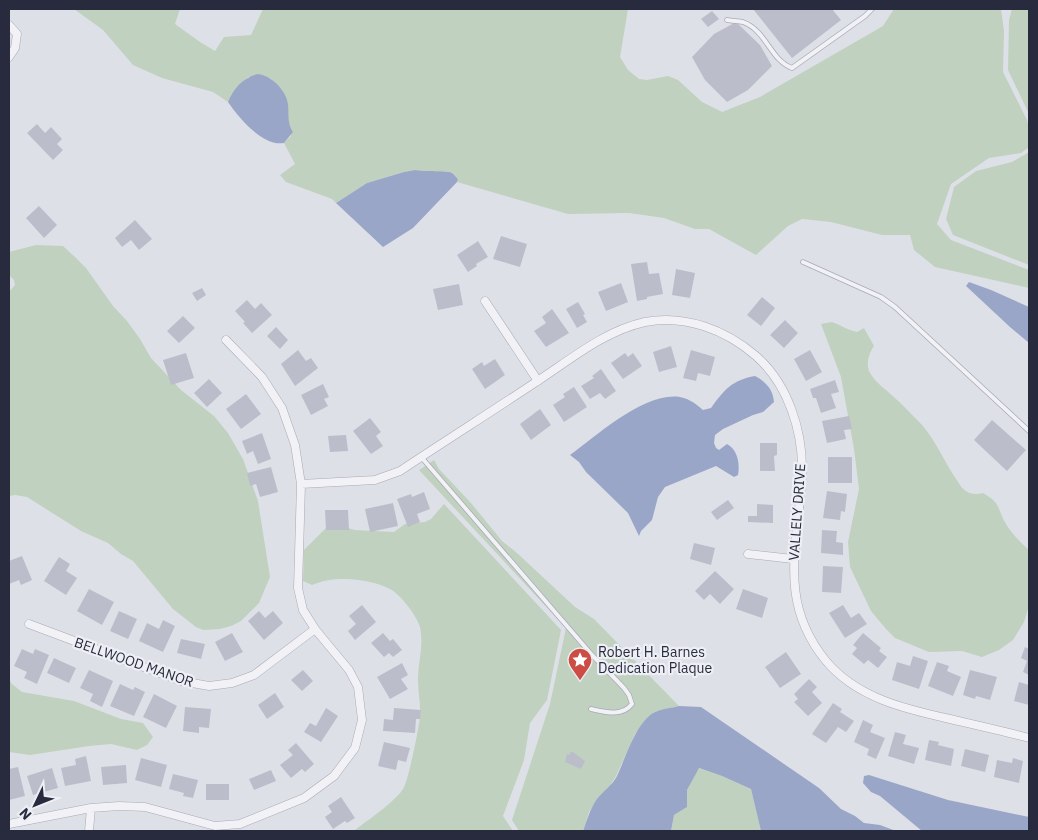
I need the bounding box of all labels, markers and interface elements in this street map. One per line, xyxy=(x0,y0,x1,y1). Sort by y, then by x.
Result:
street label: VALLELY DRIVE xyxy=(785,463,809,561)
street label: BELLWOOD MANOR xyxy=(72,633,196,691)
place label: Robert H. Barnes Dedication Plaque xyxy=(598,643,713,677)
place icon: Robert H. Barnes Dedication Plaque xyxy=(567,647,593,681)
north arrow xyxy=(10,780,60,830)
text: N xyxy=(15,804,36,824)

